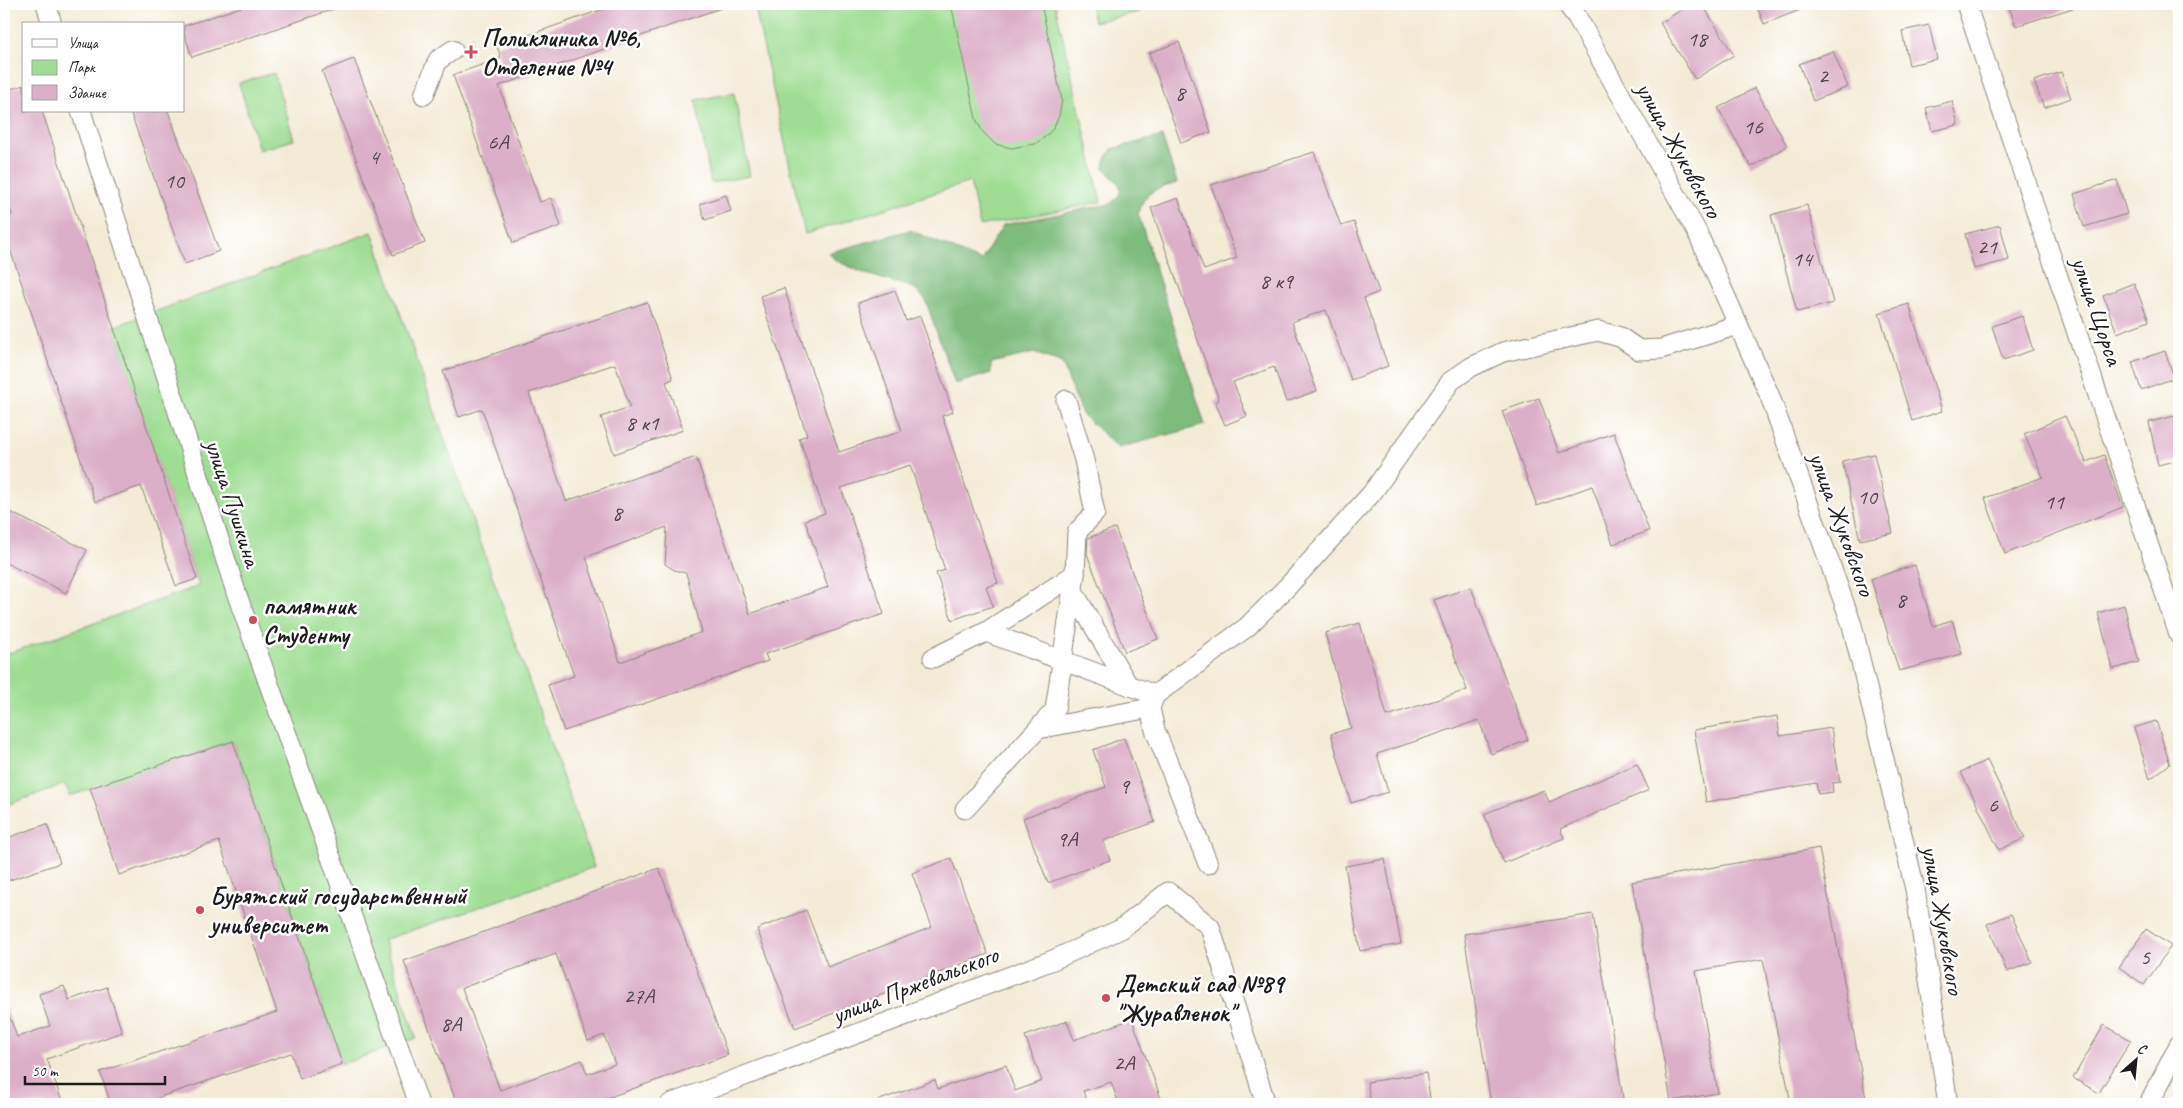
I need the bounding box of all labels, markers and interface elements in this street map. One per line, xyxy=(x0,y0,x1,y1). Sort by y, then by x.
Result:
legend xyxy=(22,22,185,112)
place label: Поликлиника №6, Отделение №4 xyxy=(482,22,641,83)
house number: 18 xyxy=(1687,25,1709,53)
text: Улица xyxy=(68,34,99,53)
marker: Поликлиника №6, Отделение №4 xyxy=(464,45,478,59)
text: Парк xyxy=(68,58,96,77)
house number: 2 xyxy=(1818,62,1830,90)
street label: улица Жуковского xyxy=(1627,75,1730,225)
house number: 8 xyxy=(1175,79,1187,107)
text: Здание xyxy=(68,84,107,103)
house number: 16 xyxy=(1743,113,1764,141)
house number: 6А xyxy=(488,128,509,156)
house number: 4 xyxy=(369,143,381,171)
house number: 10 xyxy=(164,167,186,195)
house number: 21 xyxy=(1977,233,1998,261)
house number: 14 xyxy=(1792,245,1814,273)
street label: улица Щорса xyxy=(2063,251,2131,371)
house number: 8 к9 xyxy=(1259,267,1295,295)
house number: 8 к1 xyxy=(625,409,660,437)
street label: улица Пушкина xyxy=(197,433,269,573)
street label: улица Жуковского xyxy=(1800,446,1883,601)
house number: 10 xyxy=(1857,483,1879,511)
house number: 11 xyxy=(2044,488,2065,516)
house number: 8 xyxy=(612,499,624,527)
house number: 8 xyxy=(1896,586,1908,614)
place label: памятник Студенту xyxy=(263,590,357,651)
marker: памятник Студенту xyxy=(247,614,259,626)
house number: 9 xyxy=(1119,772,1131,800)
house number: 6 xyxy=(1988,791,1999,819)
house number: 9А xyxy=(1057,825,1078,853)
street label: улица Жуковского xyxy=(1914,841,1972,998)
place label: Бурятский государственный университет xyxy=(208,880,469,941)
marker: Бурятский государственный университет xyxy=(194,904,206,916)
street label: улица Пржевальского xyxy=(825,938,1004,1032)
house number: 5 xyxy=(2140,943,2151,971)
place label: Детский сад №89 "Журавленок" xyxy=(1116,968,1287,1029)
house number: 27А xyxy=(624,982,655,1010)
marker: Детский сад №89 "Журавленок" xyxy=(1100,992,1112,1004)
house number: 8А xyxy=(441,1010,462,1038)
north arrow xyxy=(2110,1036,2160,1086)
text: С xyxy=(2135,1040,2150,1059)
house number: 2А xyxy=(1114,1049,1135,1077)
scale bar xyxy=(25,1053,165,1085)
text: 50 m xyxy=(32,1062,59,1081)

